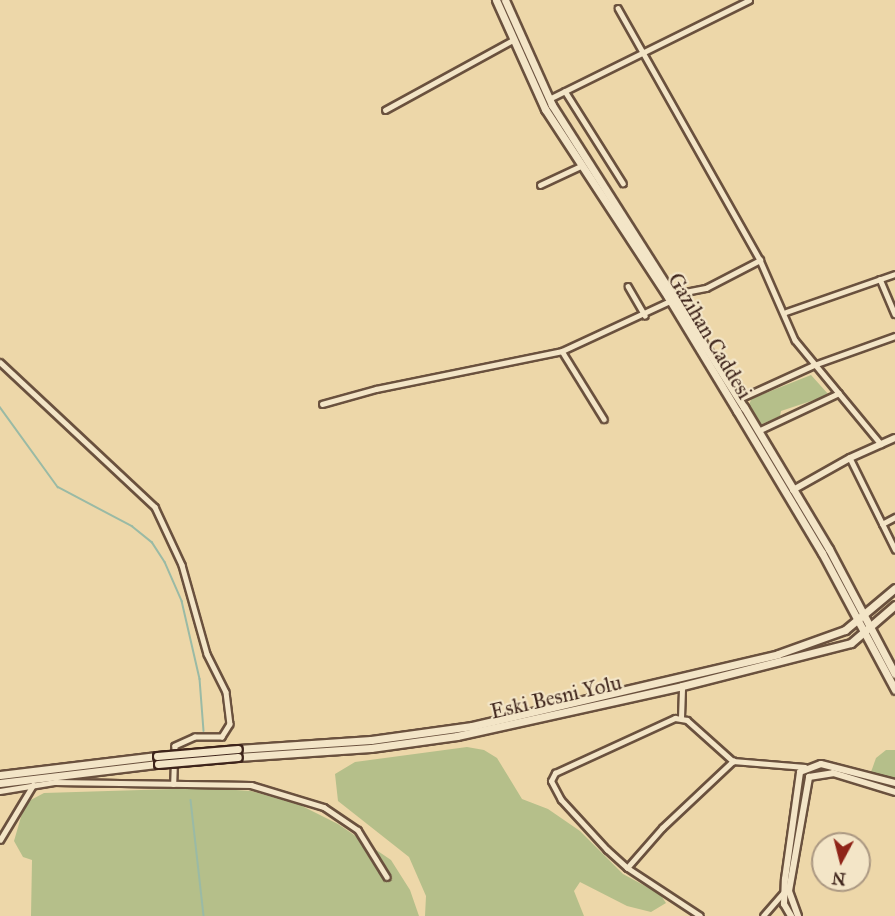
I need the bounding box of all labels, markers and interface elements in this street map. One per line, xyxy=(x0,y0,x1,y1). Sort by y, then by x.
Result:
street label: Gazihan Caddesi xyxy=(662,268,758,404)
street label: Eski Besni Yolu xyxy=(488,670,624,724)
north arrow xyxy=(811,832,871,892)
text: N xyxy=(831,868,847,889)

